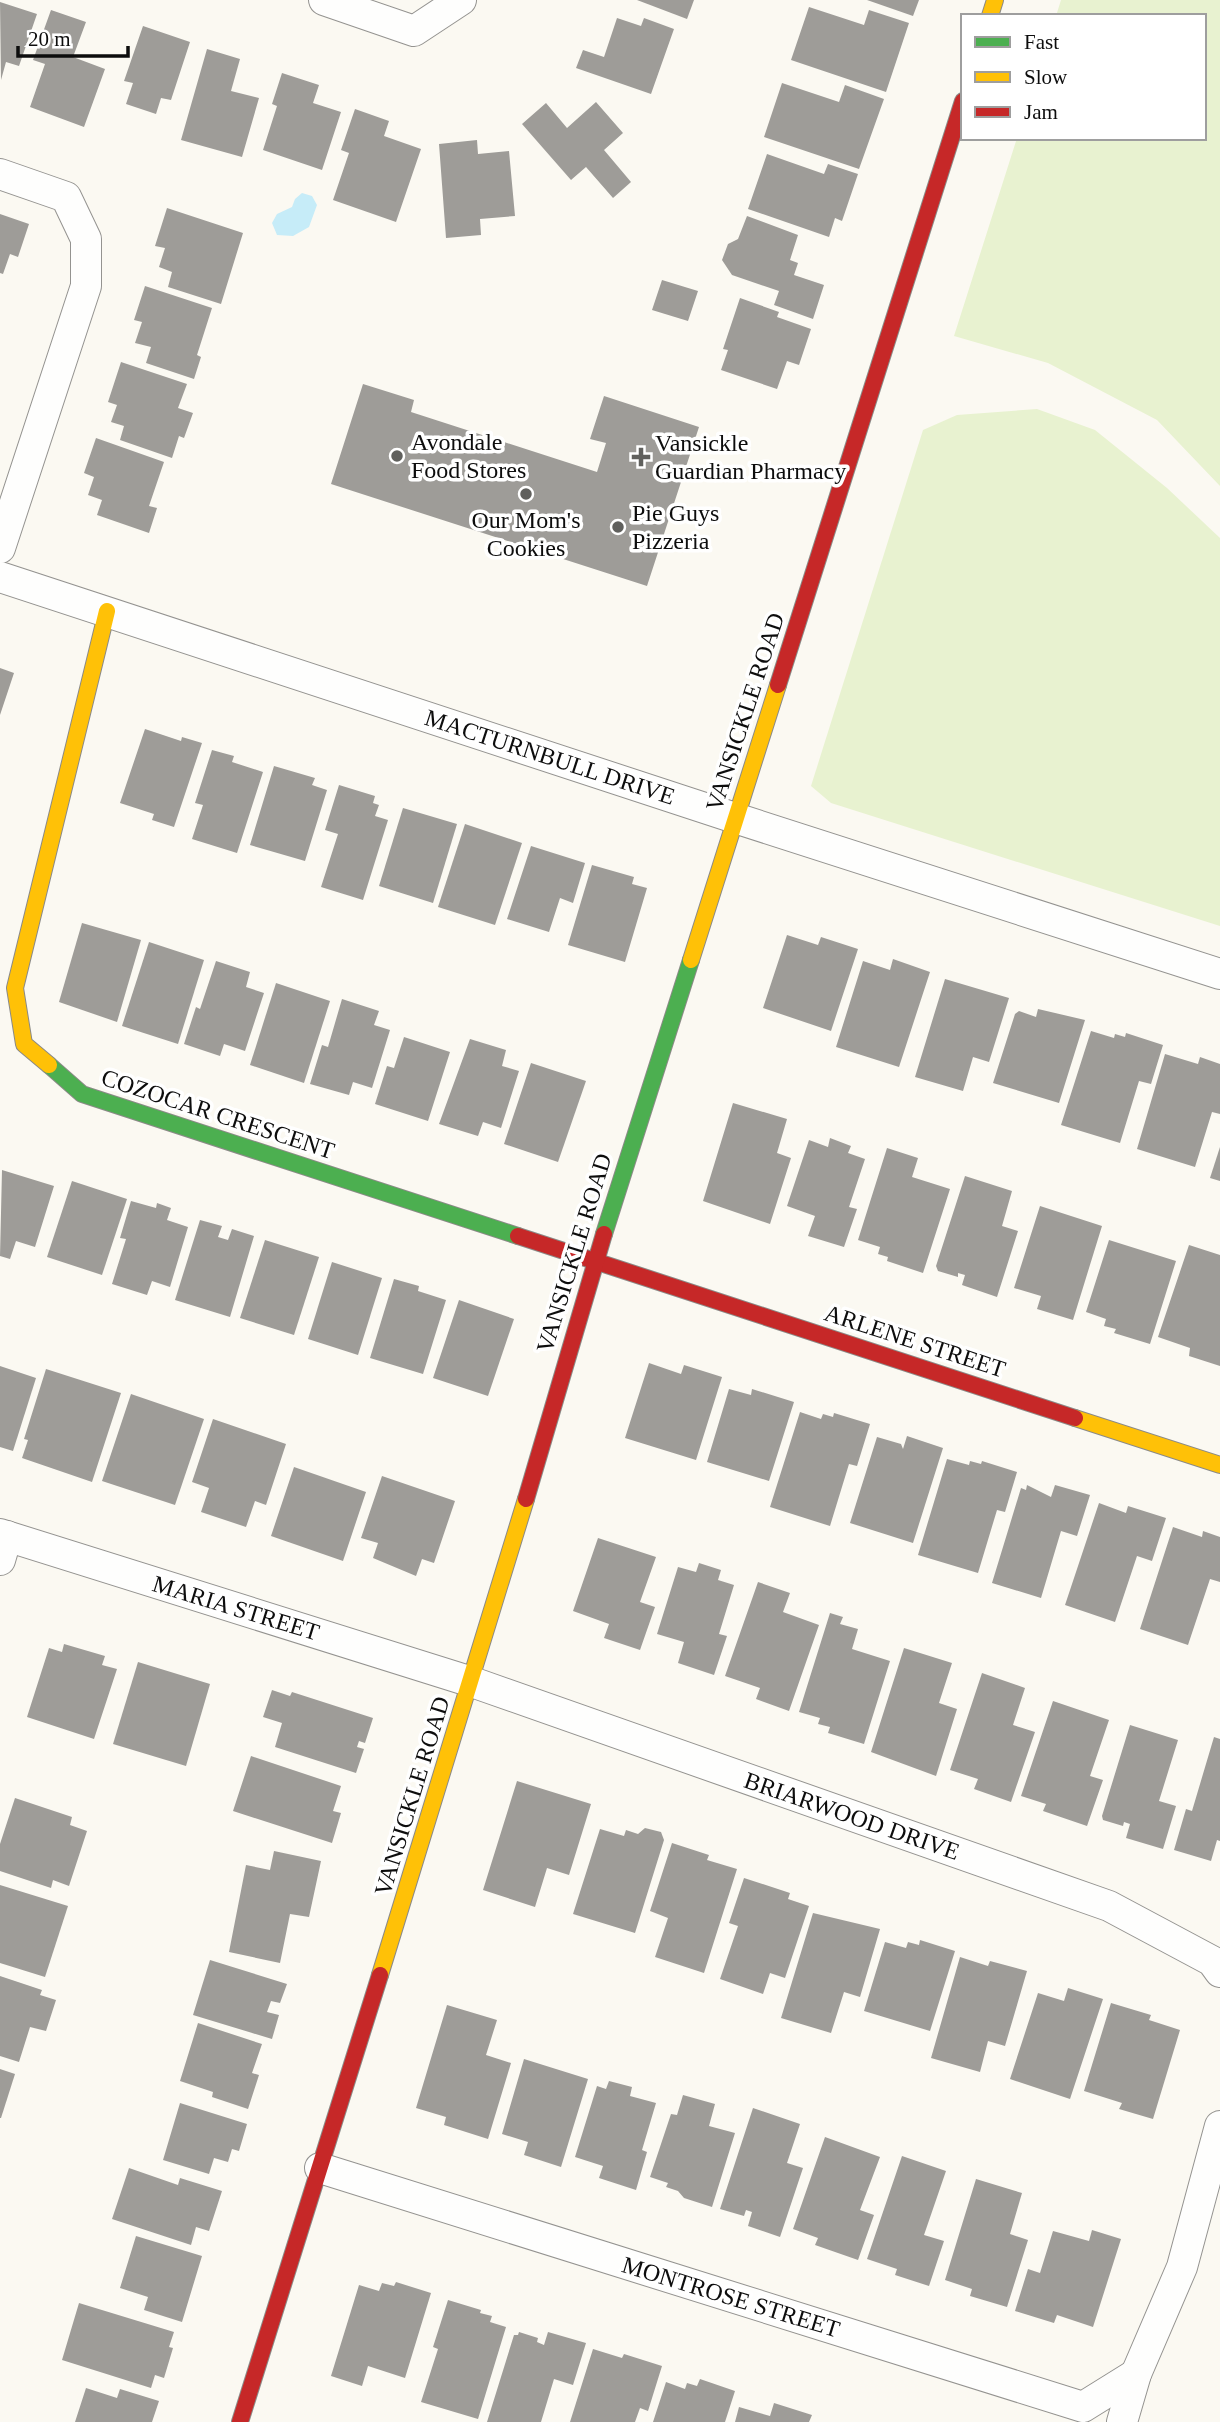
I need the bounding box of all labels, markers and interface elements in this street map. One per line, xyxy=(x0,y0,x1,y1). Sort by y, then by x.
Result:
scale bar xyxy=(18,14,128,58)
legend xyxy=(961,14,1206,140)
text: 20 m xyxy=(28,27,71,51)
text: Fast xyxy=(1024,30,1059,54)
text: Slow xyxy=(1024,65,1068,89)
text: Jam xyxy=(1024,100,1058,124)
place label: Avondale Food Stores xyxy=(411,429,526,483)
place label: Vansickle Guardian Pharmacy xyxy=(655,430,846,484)
marker: Avondale Food Stores xyxy=(389,448,405,464)
marker: Vansickle Guardian Pharmacy xyxy=(633,449,649,465)
marker: Our Mom's Cookies xyxy=(518,486,534,502)
place label: Pie Guys Pizzeria xyxy=(632,500,719,554)
place label: Our Mom's Cookies xyxy=(472,507,581,561)
marker: Pie Guys Pizzeria xyxy=(610,519,626,535)
street label: VANSICKLE ROAD xyxy=(701,610,789,814)
street label: MACTURNBULL DRIVE xyxy=(422,704,678,810)
street label: COZOCAR CRESCENT xyxy=(98,1064,338,1164)
street label: VANSICKLE ROAD xyxy=(531,1150,617,1356)
street label: ARLENE STREET xyxy=(821,1299,1009,1383)
street label: MARIA STREET xyxy=(150,1570,323,1646)
street label: VANSICKLE ROAD xyxy=(369,1693,455,1899)
street label: BRIARWOOD DRIVE xyxy=(741,1767,963,1865)
street label: MONTROSE STREET xyxy=(619,2252,843,2343)

